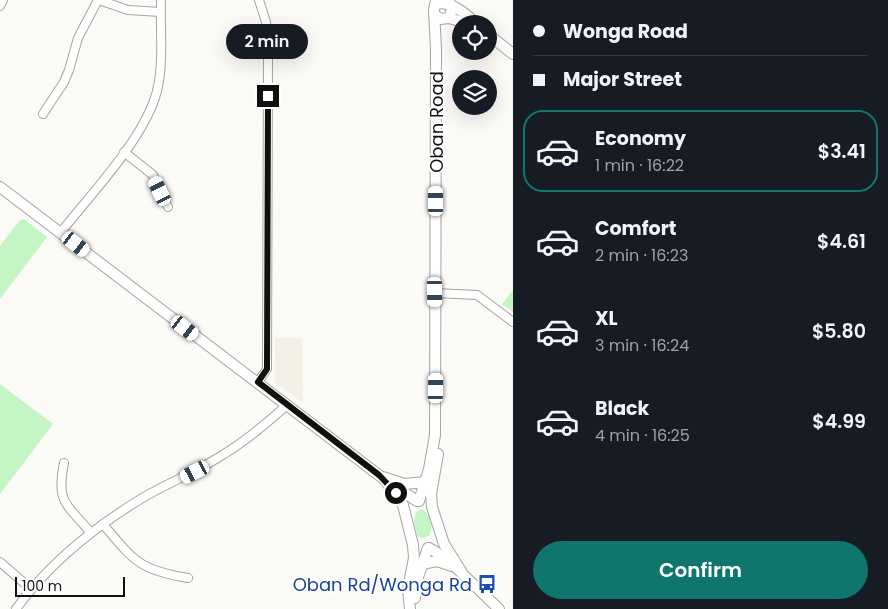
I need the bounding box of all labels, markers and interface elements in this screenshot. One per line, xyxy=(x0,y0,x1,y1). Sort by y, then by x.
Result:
map controls xyxy=(452,15,497,115)
button: locate xyxy=(452,15,497,60)
text: Wonga Road xyxy=(563,18,688,45)
callout: 2 min xyxy=(227,23,309,58)
text: 2 min xyxy=(245,30,289,53)
text: Major Street xyxy=(563,66,682,93)
button: layers xyxy=(452,70,497,115)
street label: Oban Road xyxy=(424,71,449,173)
route end xyxy=(257,85,279,107)
text: Economy xyxy=(595,125,686,152)
icon: car xyxy=(535,129,580,174)
text: $3.41 xyxy=(818,138,866,165)
text: 1 min · 16:22 xyxy=(595,154,684,177)
car xyxy=(146,174,173,208)
car xyxy=(428,186,443,216)
text: Comfort xyxy=(595,215,677,242)
icon: car xyxy=(535,219,580,264)
text: $4.61 xyxy=(817,228,866,255)
car xyxy=(59,229,92,259)
text: 2 min · 16:23 xyxy=(595,244,688,267)
car xyxy=(427,277,442,307)
text: XL xyxy=(595,305,618,332)
icon: car xyxy=(535,309,580,354)
car xyxy=(168,313,201,343)
text: $5.80 xyxy=(812,318,866,345)
text: 3 min · 16:24 xyxy=(595,334,689,357)
car xyxy=(428,373,443,403)
text: Black xyxy=(595,395,649,422)
icon: car xyxy=(535,399,580,444)
text: $4.99 xyxy=(812,408,866,435)
text: 4 min · 16:25 xyxy=(595,424,690,447)
car xyxy=(178,459,211,485)
route start xyxy=(385,482,407,504)
button: Confirm xyxy=(533,541,868,599)
place label: Oban Rd/Wonga Rd xyxy=(293,572,472,597)
bus stop icon: Oban Rd/Wonga Rd xyxy=(476,573,498,595)
scale bar xyxy=(15,574,125,597)
text: 100 m xyxy=(22,576,62,596)

